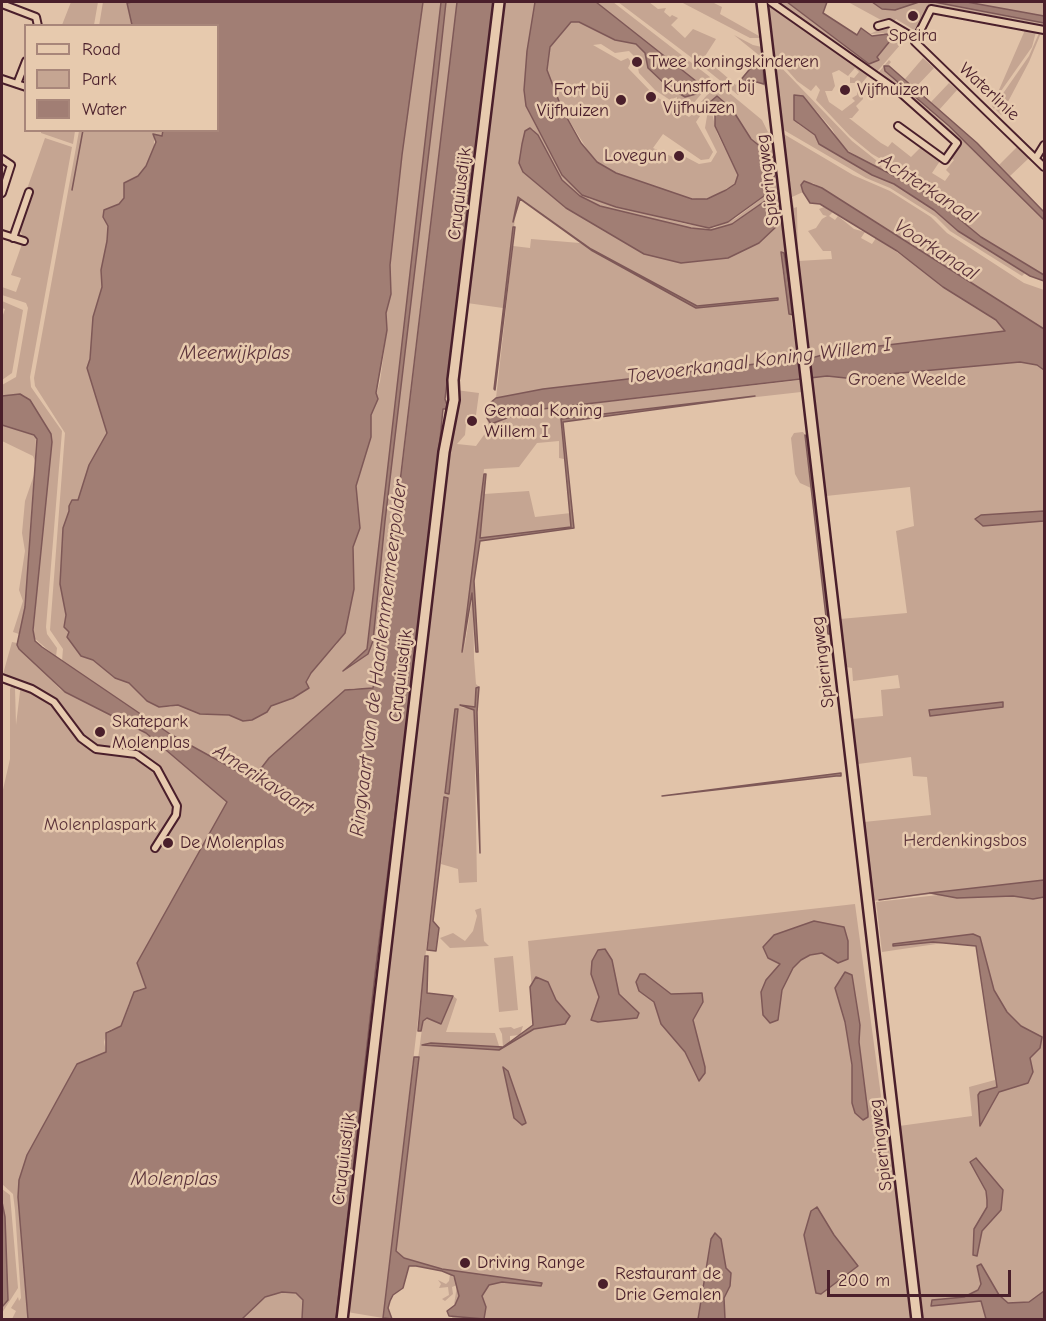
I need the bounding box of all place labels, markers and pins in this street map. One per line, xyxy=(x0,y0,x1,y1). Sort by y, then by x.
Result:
marker: Speira xyxy=(906,9,920,23)
place label: Speira xyxy=(889,25,937,47)
place label: Twee koningskinderen xyxy=(649,51,819,73)
marker: Twee koningskinderen xyxy=(630,55,644,69)
place label: Kunstfort bij Vijfhuizen xyxy=(663,76,755,118)
place label: Fort bij Vijfhuizen xyxy=(537,79,609,122)
place label: Vijfhuizen xyxy=(857,79,929,101)
marker: Vijfhuizen xyxy=(838,83,852,97)
marker: Kunstfort bij Vijfhuizen xyxy=(644,90,658,104)
marker: Fort bij Vijfhuizen xyxy=(614,93,628,107)
place label: Lovegun xyxy=(604,145,667,167)
marker: Lovegun xyxy=(672,149,686,163)
place label: Gemaal Koning Willem I xyxy=(484,400,602,442)
marker: Gemaal Koning Willem I xyxy=(465,414,479,428)
place label: Skatepark Molenplas xyxy=(112,711,190,754)
marker: Skatepark Molenplas xyxy=(93,725,107,739)
place label: De Molenplas xyxy=(180,832,284,854)
marker: De Molenplas xyxy=(161,836,175,850)
place label: Driving Range xyxy=(477,1252,585,1274)
marker: Driving Range xyxy=(458,1256,472,1270)
place label: Restaurant de Drie Gemalen xyxy=(615,1263,722,1306)
marker: Restaurant de Drie Gemalen xyxy=(596,1277,610,1291)

